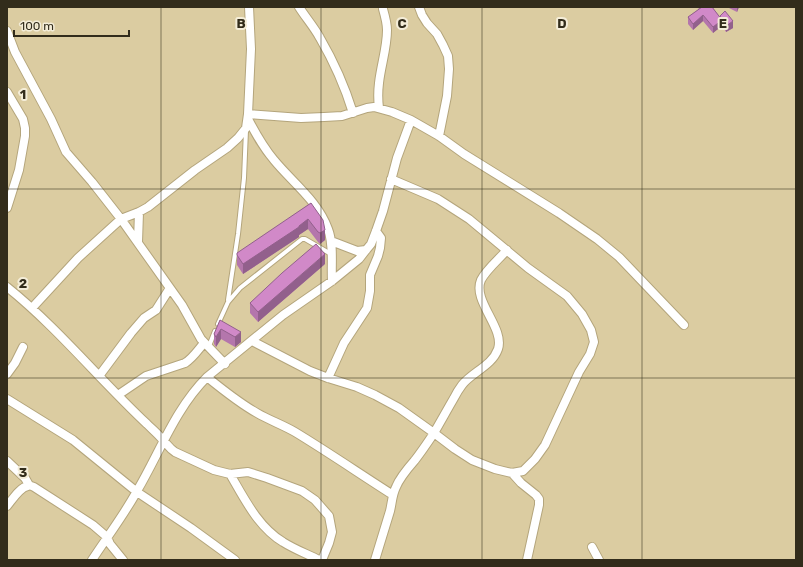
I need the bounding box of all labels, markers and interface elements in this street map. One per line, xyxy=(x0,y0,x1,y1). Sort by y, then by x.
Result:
scale bar xyxy=(14,12,129,38)
text: B xyxy=(236,16,246,31)
text: C xyxy=(397,16,407,31)
text: D xyxy=(557,16,567,31)
text: E xyxy=(719,16,727,31)
text: 100 m xyxy=(20,19,54,33)
text: 1 xyxy=(20,87,26,102)
text: 2 xyxy=(19,276,27,291)
text: 3 xyxy=(19,465,28,480)

